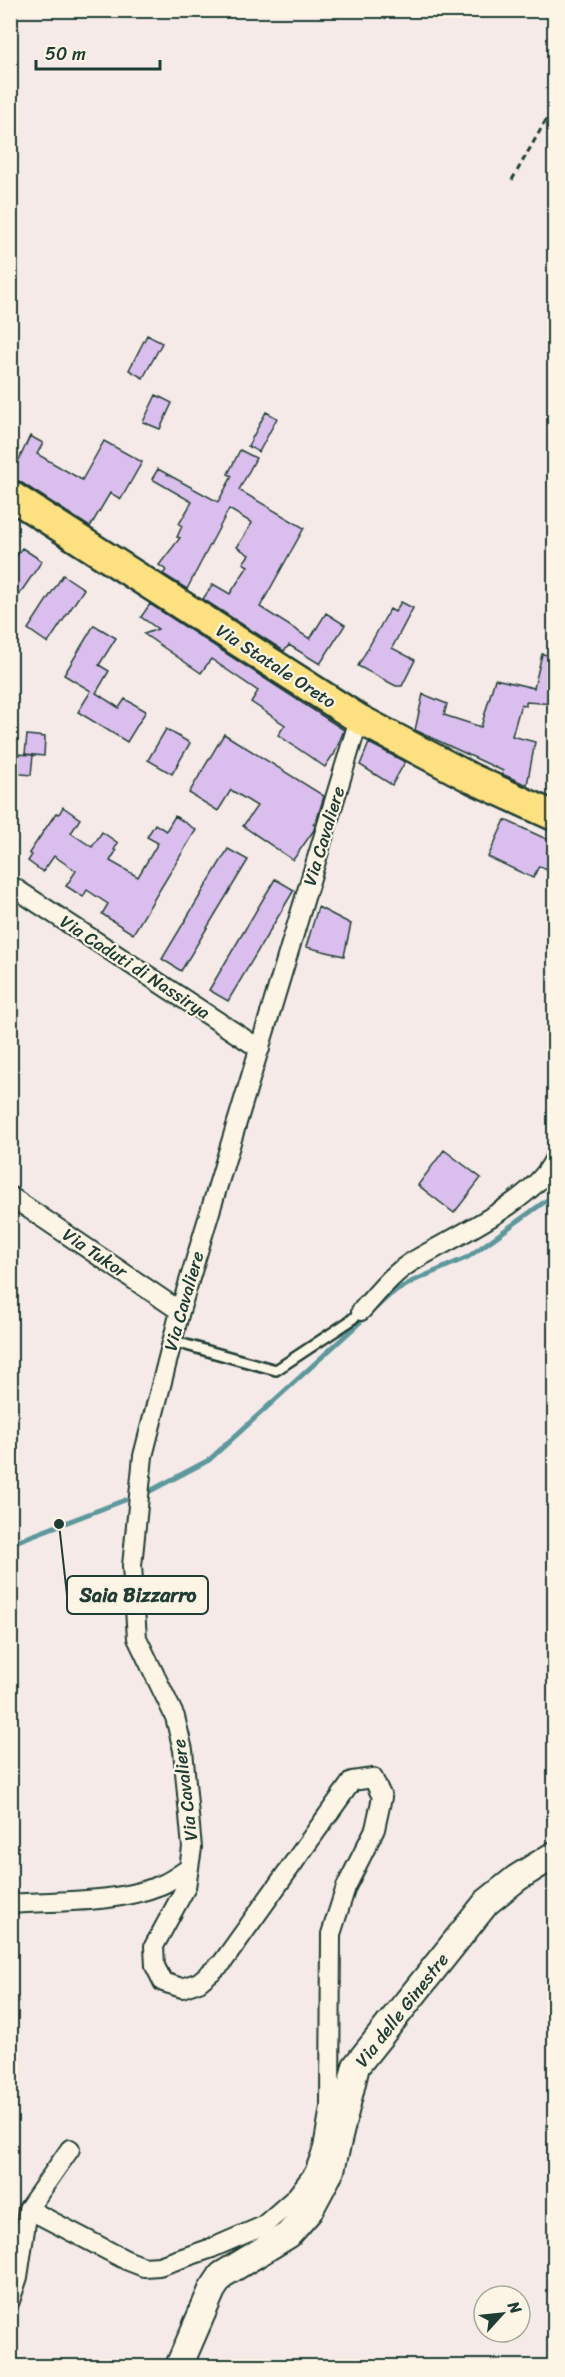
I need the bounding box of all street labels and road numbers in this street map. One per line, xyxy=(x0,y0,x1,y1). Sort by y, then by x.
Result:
street label: Via Statale Oreto xyxy=(209,615,343,717)
street label: Via Cavaliere xyxy=(294,782,354,890)
street label: Via Caduti di Nassirya xyxy=(53,906,217,1028)
street label: Via Tukor xyxy=(56,1219,136,1288)
street label: Via Cavaliere xyxy=(154,1247,214,1355)
street label: Via Cavaliere xyxy=(163,1737,207,1843)
street label: Via delle Ginestre xyxy=(347,1946,457,2074)

